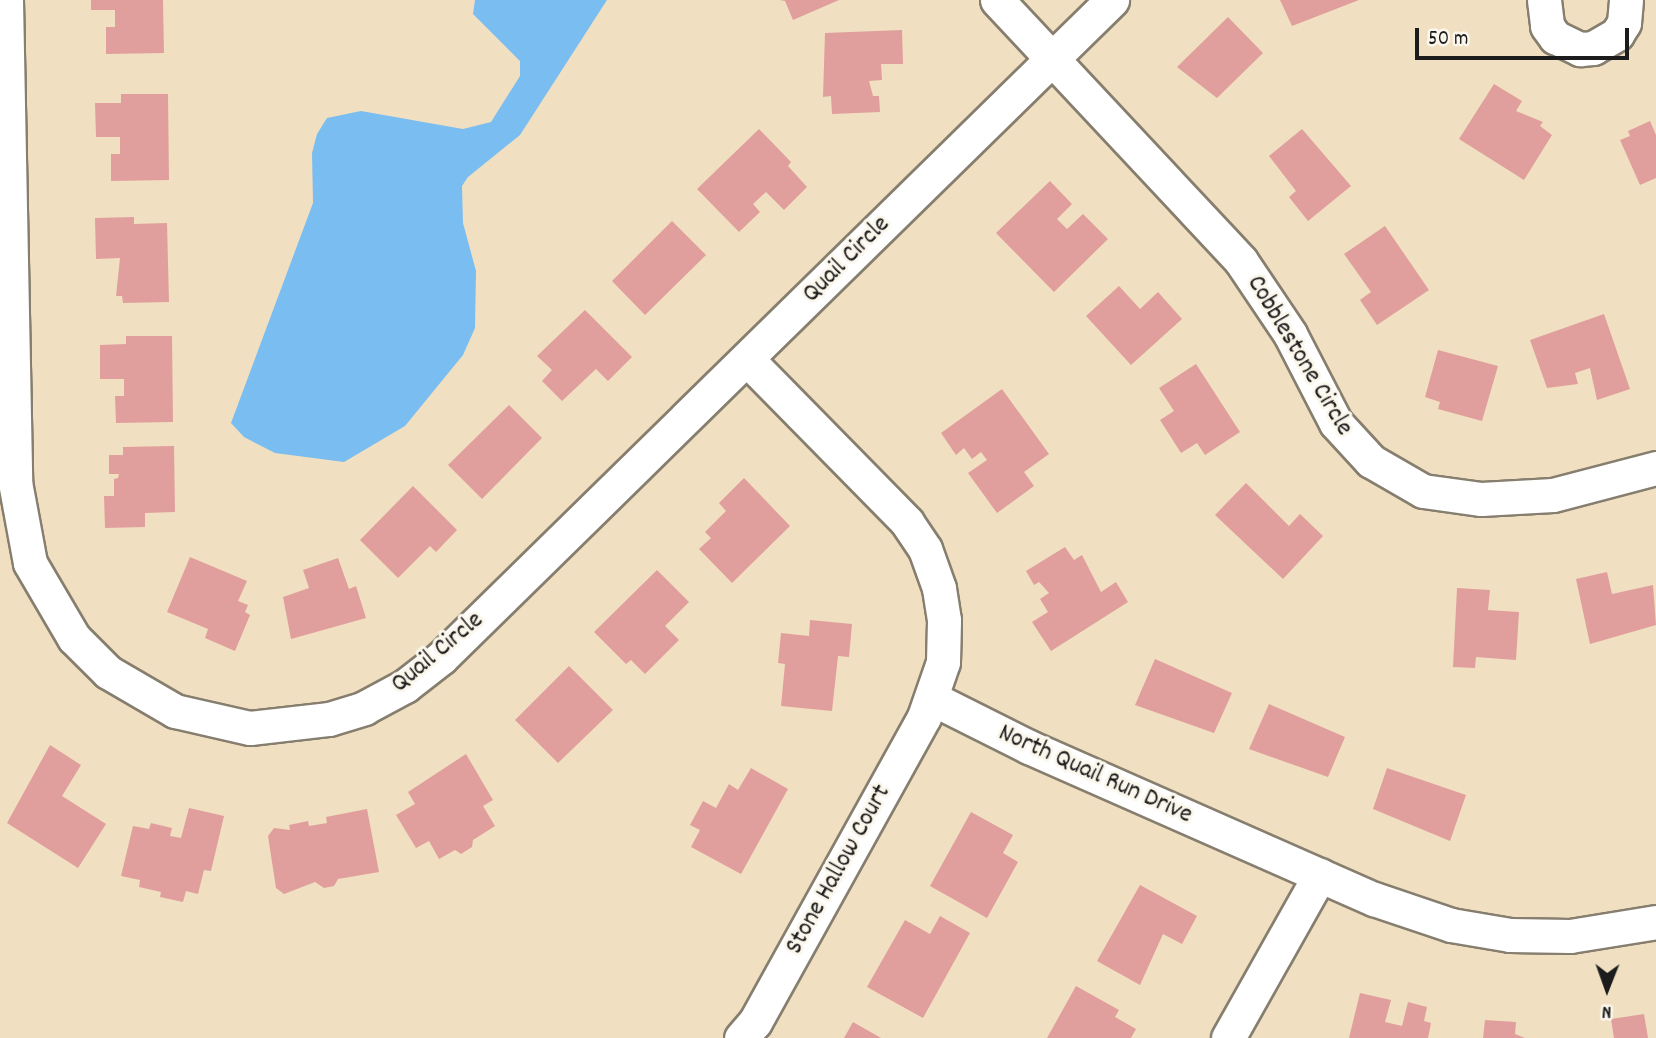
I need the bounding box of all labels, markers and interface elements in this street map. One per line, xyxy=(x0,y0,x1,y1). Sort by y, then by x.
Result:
scale bar xyxy=(1418,14,1632,58)
text: 50 m xyxy=(1428,25,1468,55)
street label: Quail Circle xyxy=(797,210,897,310)
street label: Cobblestone Circle xyxy=(1239,270,1359,442)
street label: Quail Circle xyxy=(386,605,490,701)
street label: North Quail Run Drive xyxy=(993,718,1197,832)
street label: Stone Hallow Court xyxy=(780,780,898,960)
north arrow xyxy=(1572,954,1642,1024)
text: N xyxy=(1602,997,1612,1024)

